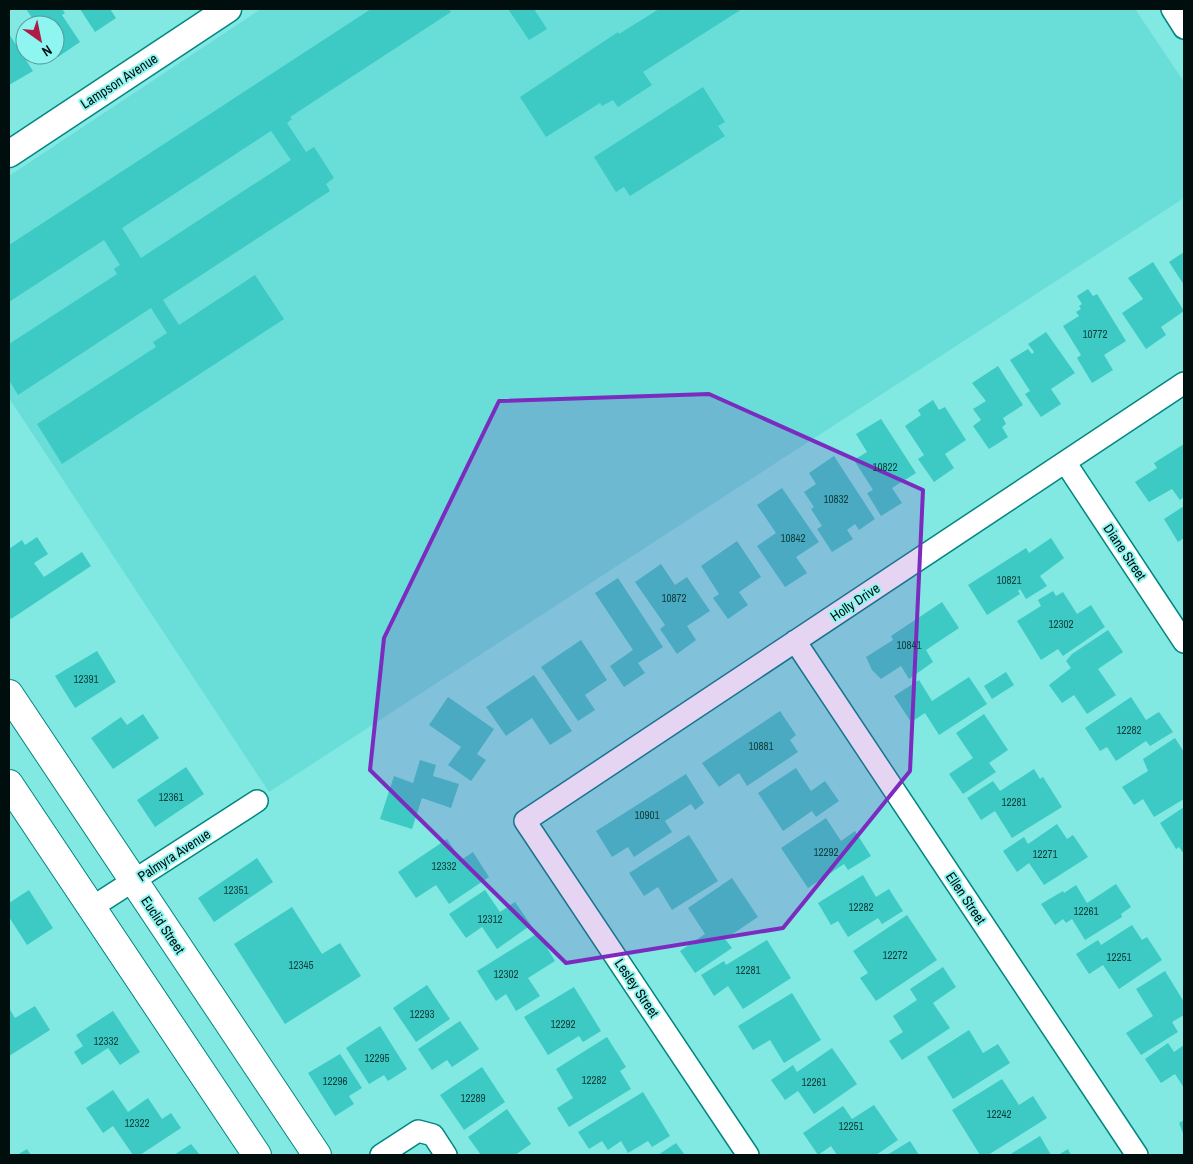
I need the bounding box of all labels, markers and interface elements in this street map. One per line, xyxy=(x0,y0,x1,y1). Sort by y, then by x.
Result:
north arrow xyxy=(15,15,65,65)
text: N xyxy=(39,41,55,61)
street label: Lampson Avenue xyxy=(77,49,161,113)
house number: 10772 xyxy=(1082,327,1108,341)
house number: 10822 xyxy=(872,460,898,474)
house number: 10832 xyxy=(823,492,849,506)
street label: Diane Street xyxy=(1100,520,1150,584)
house number: 10842 xyxy=(780,531,806,545)
house number: 10821 xyxy=(996,573,1022,587)
street label: Holly Drive xyxy=(827,579,883,625)
house number: 10872 xyxy=(661,591,687,605)
house number: 12302 xyxy=(1048,617,1074,631)
house number: 10841 xyxy=(896,638,922,652)
house number: 12391 xyxy=(73,672,99,686)
house number: 12282 xyxy=(1116,723,1142,737)
house number: 10881 xyxy=(748,739,774,753)
house number: 12361 xyxy=(158,790,184,804)
house number: 12281 xyxy=(1001,795,1027,809)
house number: 10901 xyxy=(634,808,660,822)
street label: Palmyra Avenue xyxy=(134,825,214,885)
house number: 12292 xyxy=(813,845,839,859)
house number: 12271 xyxy=(1032,847,1058,861)
house number: 12332 xyxy=(431,859,457,873)
street label: Ellen Street xyxy=(942,868,990,928)
house number: 12351 xyxy=(223,883,249,897)
street label: Euclid Street xyxy=(137,893,189,957)
house number: 12282 xyxy=(848,900,874,914)
house number: 12261 xyxy=(1073,904,1099,918)
house number: 12312 xyxy=(477,912,503,926)
house number: 12272 xyxy=(882,948,908,962)
house number: 12251 xyxy=(1106,950,1132,964)
street label: Lesley Street xyxy=(611,955,663,1021)
house number: 12345 xyxy=(288,958,314,972)
house number: 12281 xyxy=(735,963,761,977)
house number: 12302 xyxy=(493,967,519,981)
house number: 12293 xyxy=(409,1007,435,1021)
house number: 12292 xyxy=(550,1017,576,1031)
house number: 12332 xyxy=(93,1034,119,1048)
house number: 12295 xyxy=(364,1051,390,1065)
house number: 12282 xyxy=(581,1073,607,1087)
house number: 12296 xyxy=(322,1074,348,1088)
house number: 12261 xyxy=(801,1075,827,1089)
house number: 12289 xyxy=(460,1091,486,1105)
house number: 12242 xyxy=(986,1107,1012,1121)
house number: 12322 xyxy=(124,1116,150,1130)
house number: 12251 xyxy=(838,1119,864,1133)

